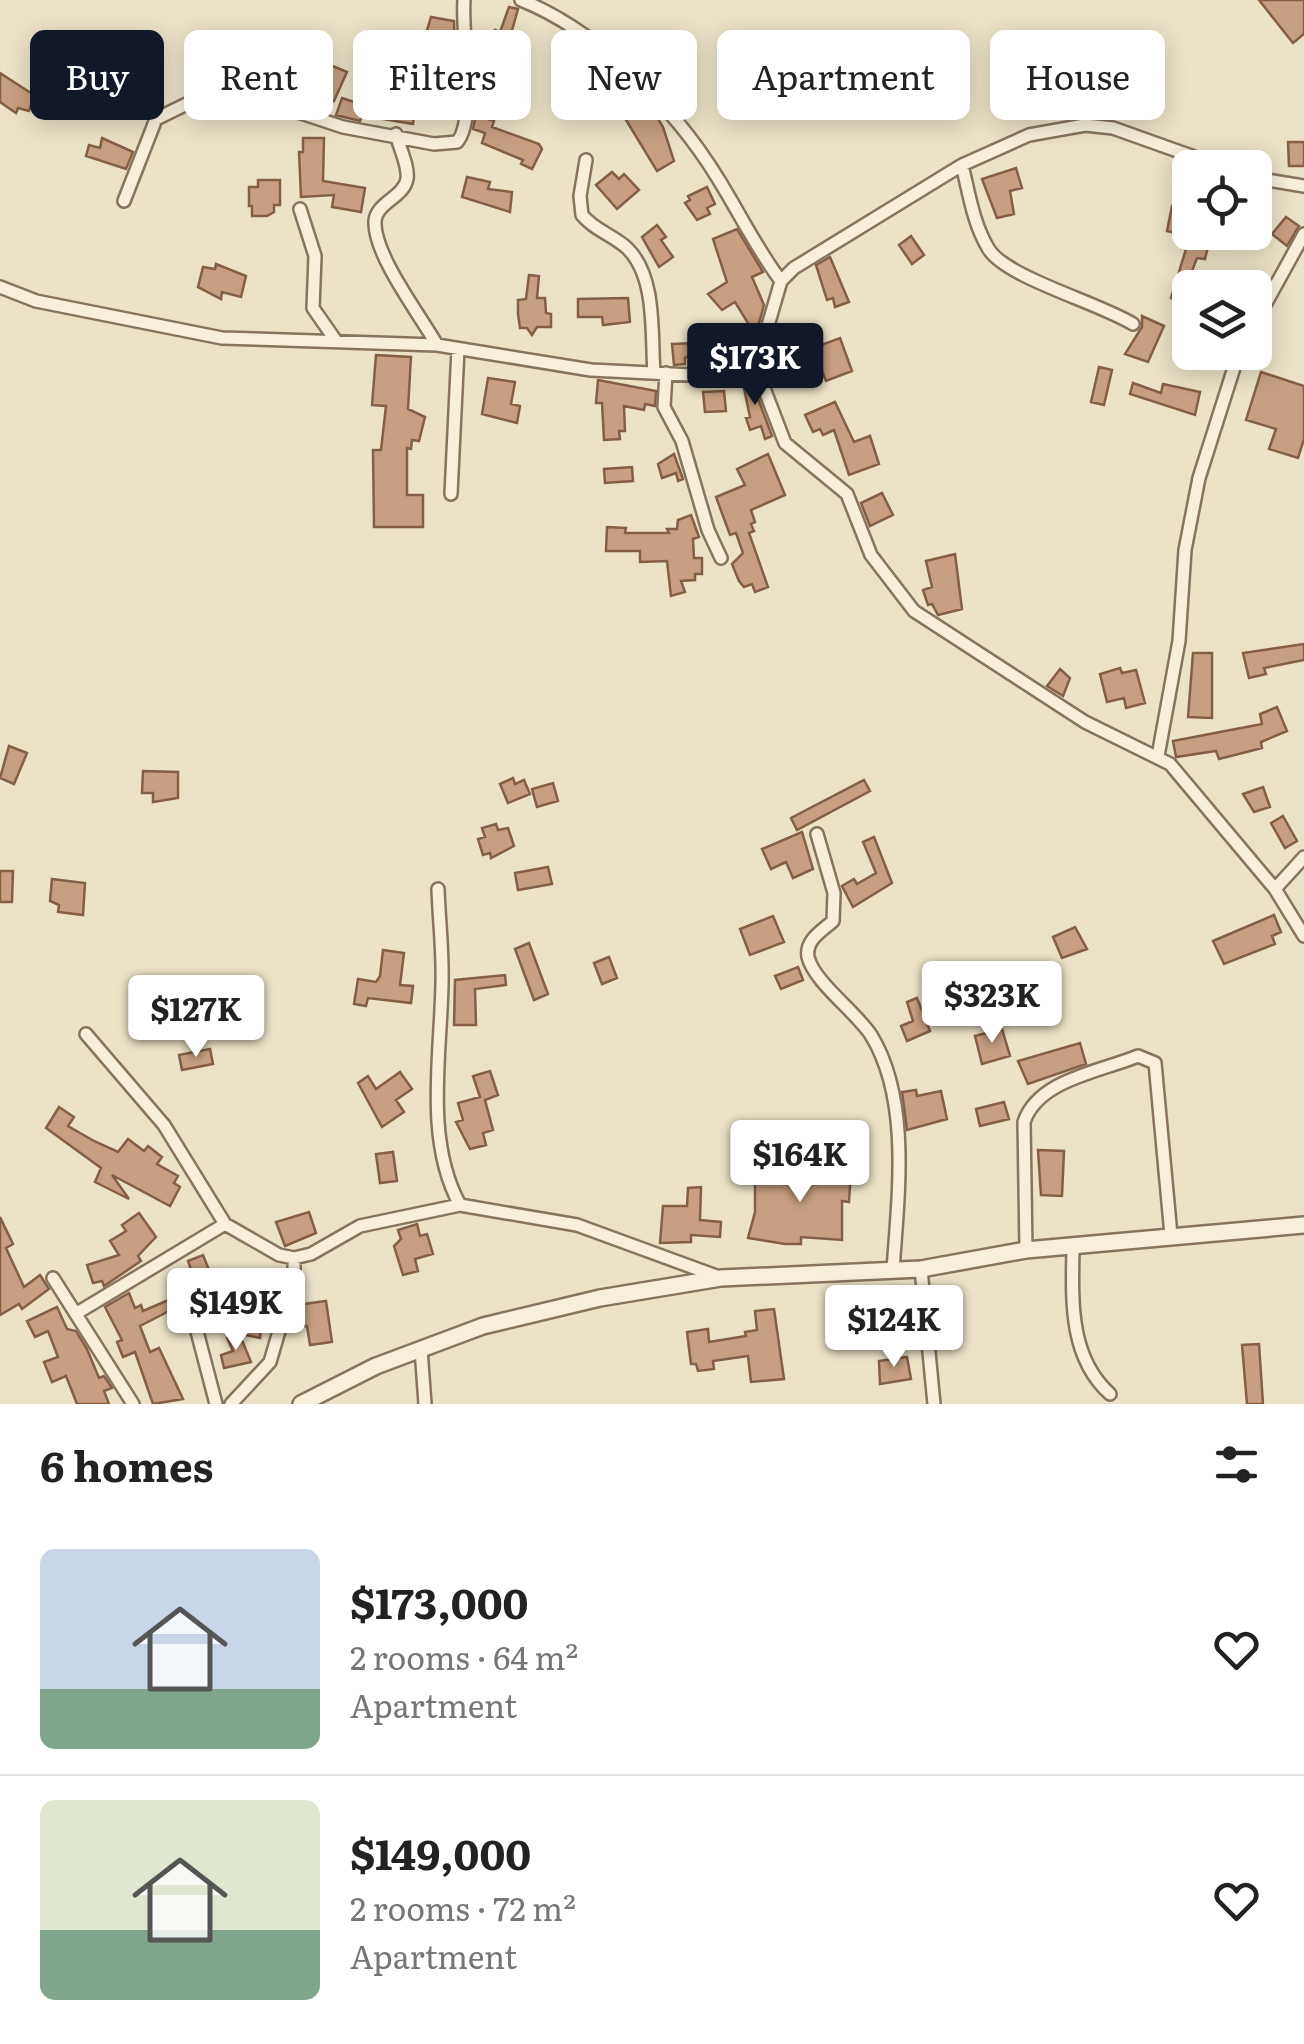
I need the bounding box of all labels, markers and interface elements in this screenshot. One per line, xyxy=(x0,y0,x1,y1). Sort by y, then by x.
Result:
chip: Buy xyxy=(30,30,164,120)
chip: Rent xyxy=(184,30,333,120)
chip: Filters xyxy=(353,30,531,120)
chip: New xyxy=(551,30,697,120)
chip: Apartment xyxy=(717,30,970,120)
chip: House xyxy=(990,30,1165,120)
map controls xyxy=(1172,150,1272,370)
button: locate xyxy=(1172,150,1272,250)
button: layers xyxy=(1172,270,1272,370)
pin: $173K xyxy=(685,323,825,408)
text: $173K xyxy=(709,331,801,379)
pin: $323K xyxy=(922,961,1062,1046)
text: $323K xyxy=(944,969,1040,1017)
pin: $127K xyxy=(126,975,266,1060)
text: $127K xyxy=(150,983,242,1031)
pin: $164K xyxy=(730,1120,870,1205)
text: $164K xyxy=(752,1128,848,1176)
pin: $149K xyxy=(166,1268,306,1353)
text: $149K xyxy=(189,1276,283,1324)
pin: $124K xyxy=(824,1285,964,1370)
text: $124K xyxy=(847,1293,941,1341)
text: 6 homes xyxy=(40,1433,214,1495)
icon: filters xyxy=(1209,1437,1264,1492)
text: $173,000 xyxy=(350,1570,528,1632)
icon: home xyxy=(120,1589,240,1709)
icon: heart xyxy=(1209,1622,1264,1677)
text: 2 rooms · 64 m² xyxy=(350,1632,578,1680)
text: Apartment xyxy=(350,1680,517,1728)
text: $149,000 xyxy=(350,1821,531,1883)
icon: home xyxy=(120,1840,240,1960)
icon: heart xyxy=(1209,1873,1264,1928)
text: 2 rooms · 72 m² xyxy=(350,1883,576,1931)
text: Apartment xyxy=(350,1931,517,1979)

